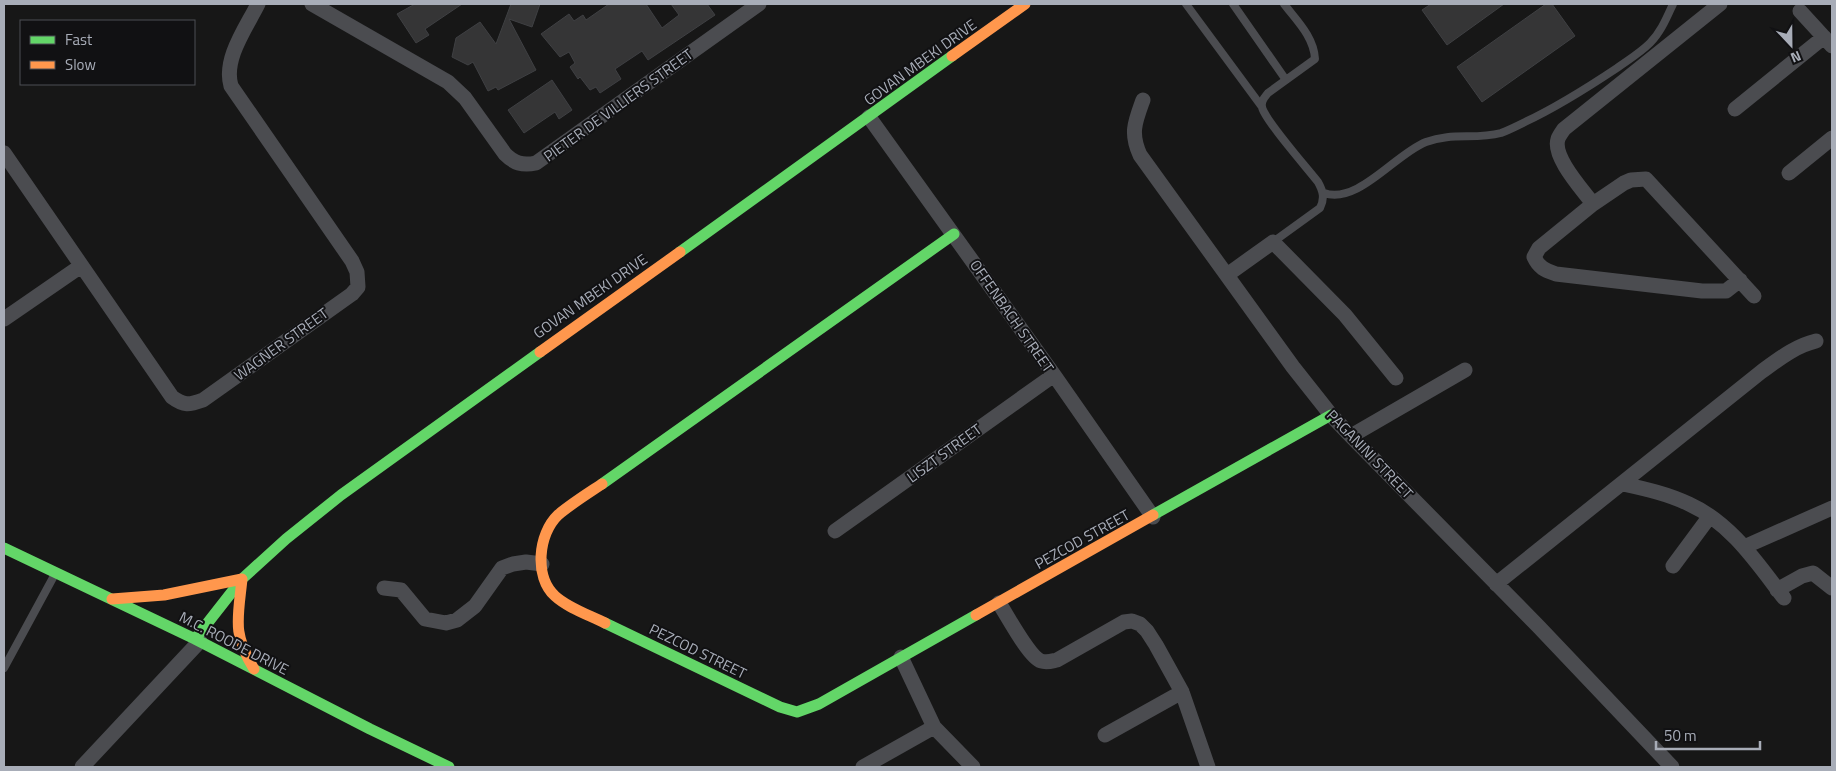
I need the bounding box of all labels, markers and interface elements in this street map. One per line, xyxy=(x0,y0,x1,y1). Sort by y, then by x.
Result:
street label: GOVAN MBEKI DRIVE xyxy=(859,13,981,111)
legend xyxy=(20,20,195,85)
north arrow xyxy=(1766,20,1816,70)
text: Fast xyxy=(65,28,93,51)
street label: PIETER DE VILLIERS STREET xyxy=(538,43,698,167)
text: N xyxy=(1788,46,1804,69)
text: Slow xyxy=(65,53,96,76)
street label: GOVAN MBEKI DRIVE xyxy=(528,248,652,344)
street label: OFFENBACH STREET xyxy=(964,255,1060,377)
street label: WAGNER STREET xyxy=(229,302,333,386)
street label: PAGANINI STREET xyxy=(1321,404,1419,504)
street label: LISZT STREET xyxy=(902,418,986,488)
street label: PEZCOD STREET xyxy=(1030,503,1134,575)
street label: M.C. ROODE DRIVE xyxy=(175,605,293,681)
street label: PEZCOD STREET xyxy=(645,617,751,685)
scale bar xyxy=(1656,718,1760,750)
text: 50 m xyxy=(1664,724,1697,747)

